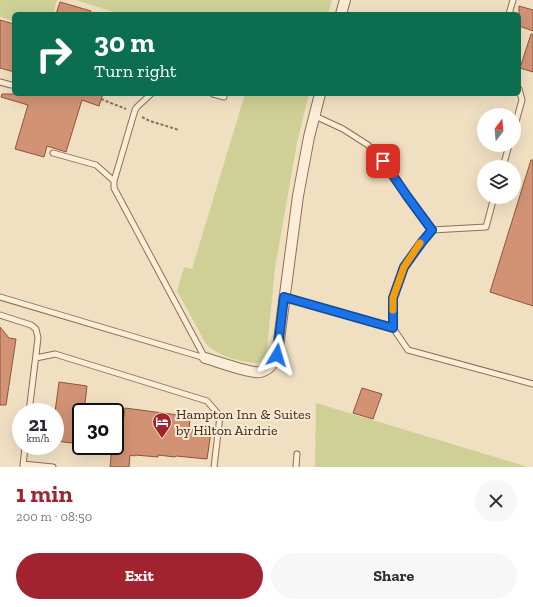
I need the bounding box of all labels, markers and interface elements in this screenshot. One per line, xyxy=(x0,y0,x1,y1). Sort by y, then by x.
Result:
text: 30 m xyxy=(94,26,155,59)
icon: right xyxy=(28,28,80,80)
text: Turn right xyxy=(94,60,176,82)
north arrow xyxy=(477,108,521,152)
map controls xyxy=(477,108,521,204)
pin xyxy=(366,144,400,178)
icon: arrive xyxy=(372,150,394,172)
button: layers xyxy=(477,160,521,204)
position arrow xyxy=(256,334,298,376)
speed limit sign: 30 xyxy=(72,403,124,455)
place label: Hampton Inn & Suites by Hilton Airdrie xyxy=(175,406,311,439)
hotel icon: Hampton Inn & Suites by Hilton Airdrie xyxy=(151,411,173,439)
text: 21 xyxy=(29,412,47,436)
text: km/h xyxy=(27,433,49,445)
text: 1 min xyxy=(16,479,73,508)
button: close xyxy=(475,480,517,522)
text: 200 m · 08:50 xyxy=(16,509,92,524)
button: Exit xyxy=(16,553,263,599)
button: Share xyxy=(271,553,517,599)

